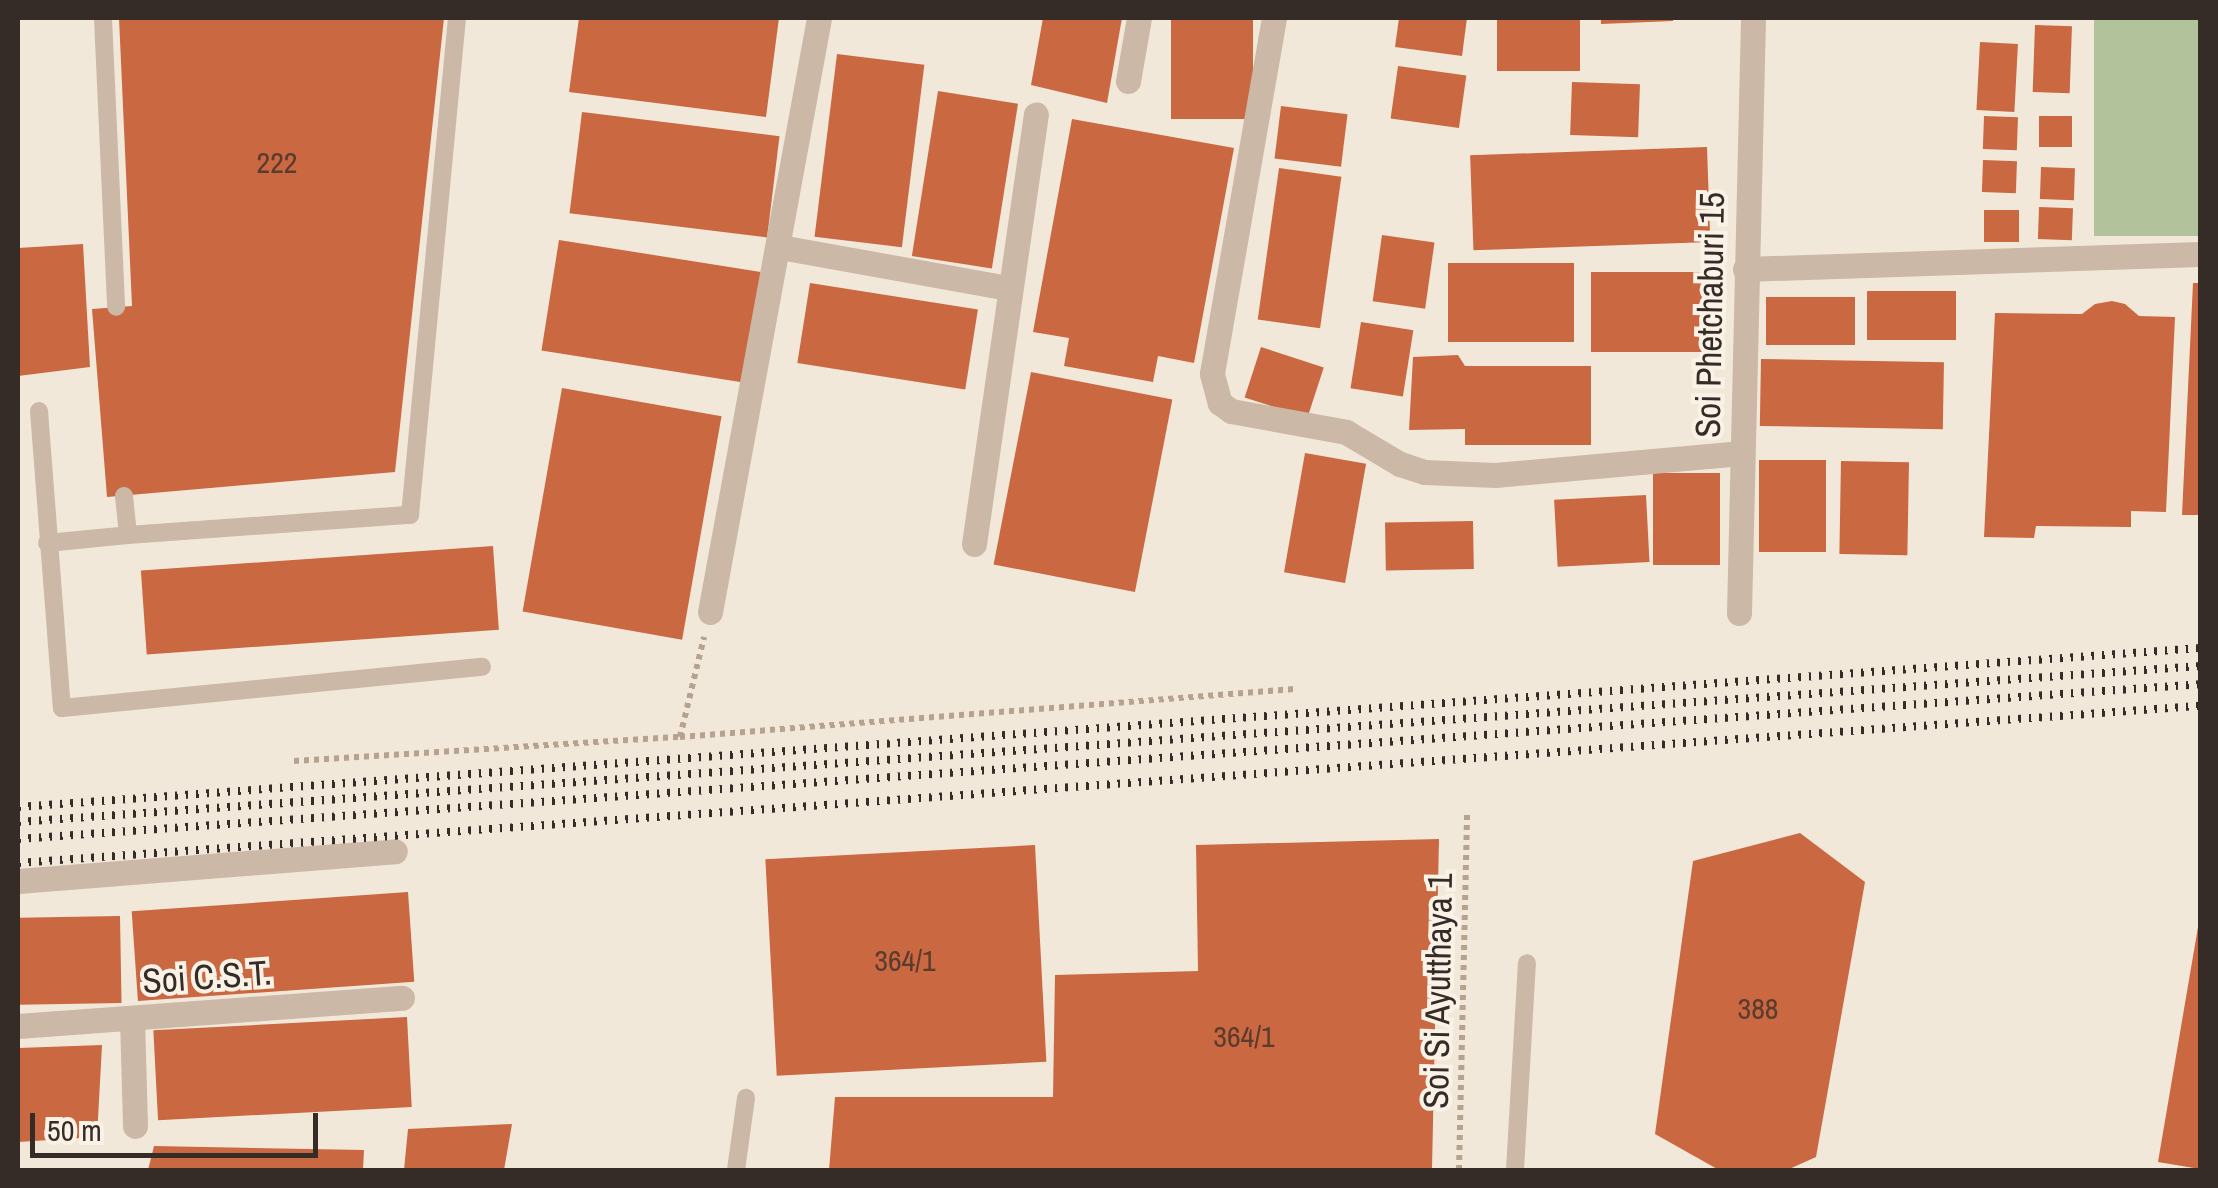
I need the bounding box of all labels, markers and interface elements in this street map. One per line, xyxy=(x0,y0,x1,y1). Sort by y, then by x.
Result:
house number: 222 xyxy=(256,144,298,180)
street label: Soi Phetchaburi 15 xyxy=(1687,192,1733,438)
street label: Soi Si Ayutthaya 1 xyxy=(1415,872,1461,1110)
house number: 364/1 xyxy=(874,942,936,978)
street label: Soi C.S.T. xyxy=(141,952,273,1002)
house number: 388 xyxy=(1737,990,1779,1026)
house number: 364/1 xyxy=(1213,1018,1275,1054)
scale bar xyxy=(35,1093,322,1155)
text: 50 m xyxy=(47,1110,102,1150)

